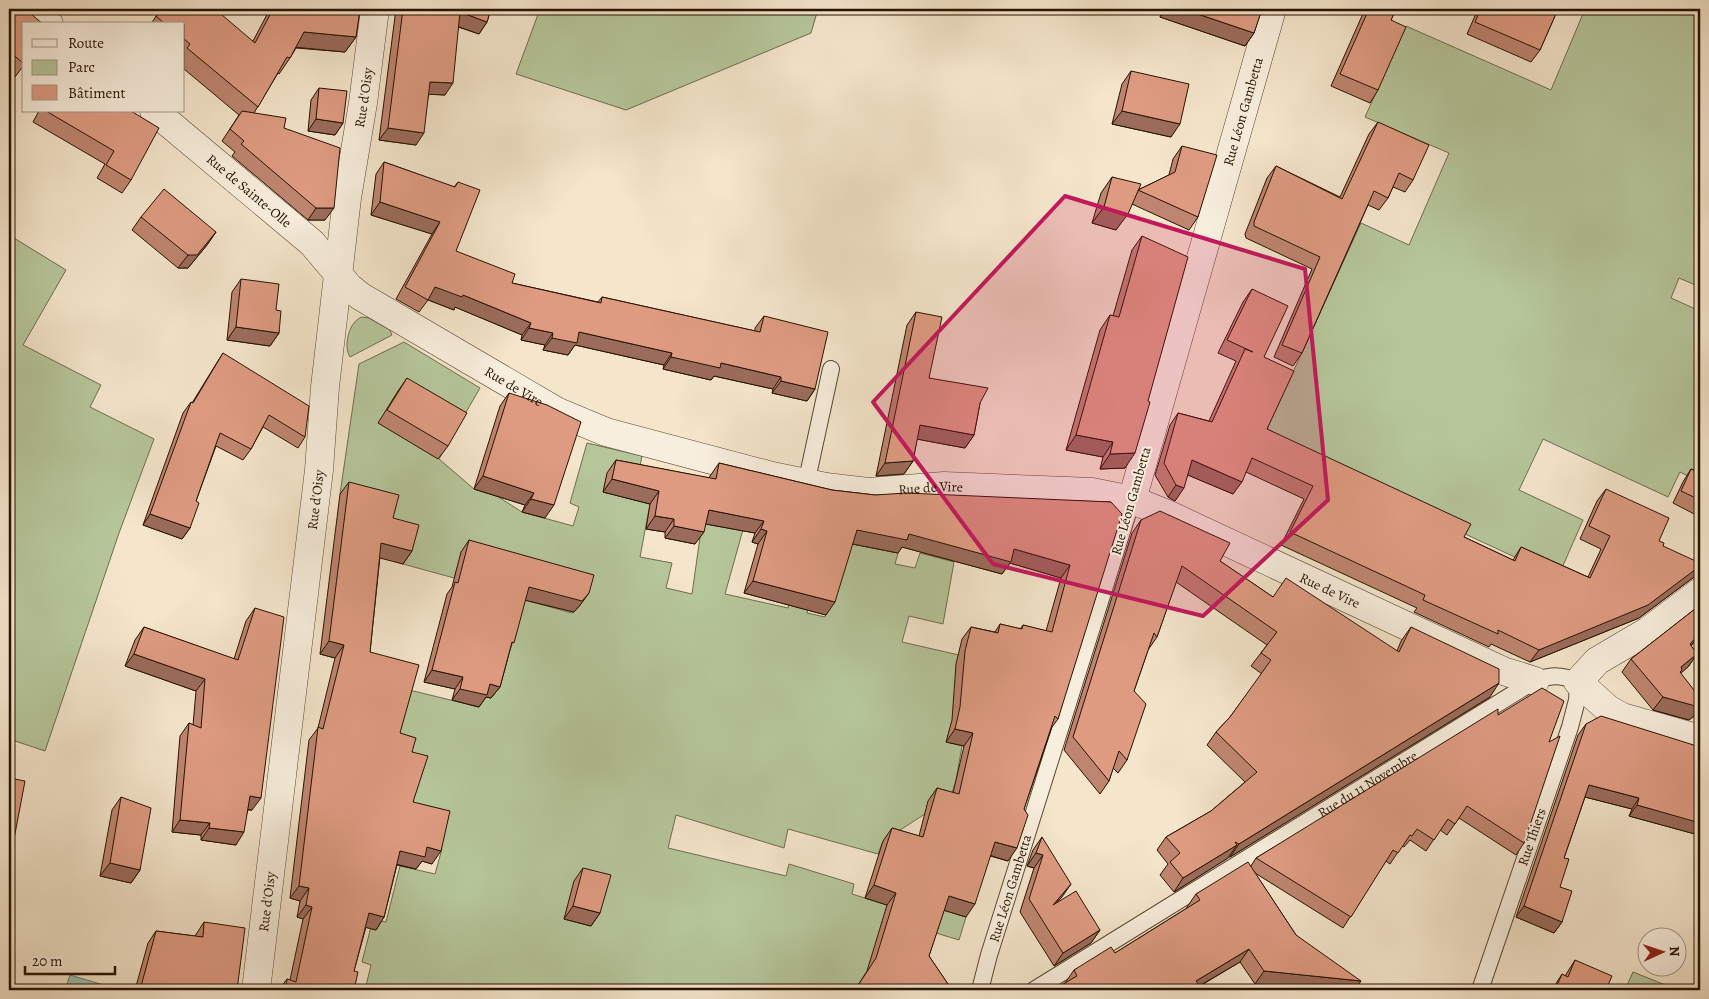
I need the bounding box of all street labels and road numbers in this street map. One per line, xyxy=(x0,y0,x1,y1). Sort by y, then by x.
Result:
street label: Rue Léon Gambetta xyxy=(1218,54,1267,168)
street label: Rue d'Oisy xyxy=(350,66,377,129)
street label: Rue de Sainte-Olle xyxy=(202,149,296,232)
street label: Rue de Vire xyxy=(481,362,547,411)
street label: Rue Léon Gambetta xyxy=(1106,444,1156,557)
street label: Rue d'Oisy xyxy=(302,468,329,531)
street label: Rue de Vire xyxy=(898,476,963,499)
street label: Rue de Vire xyxy=(1297,568,1363,613)
street label: Rue du 11 Novembre xyxy=(1314,746,1421,822)
street label: Rue Thiers xyxy=(1513,806,1551,868)
street label: Rue Léon Gambetta xyxy=(984,832,1036,945)
street label: Rue d'Oisy xyxy=(254,870,280,933)

